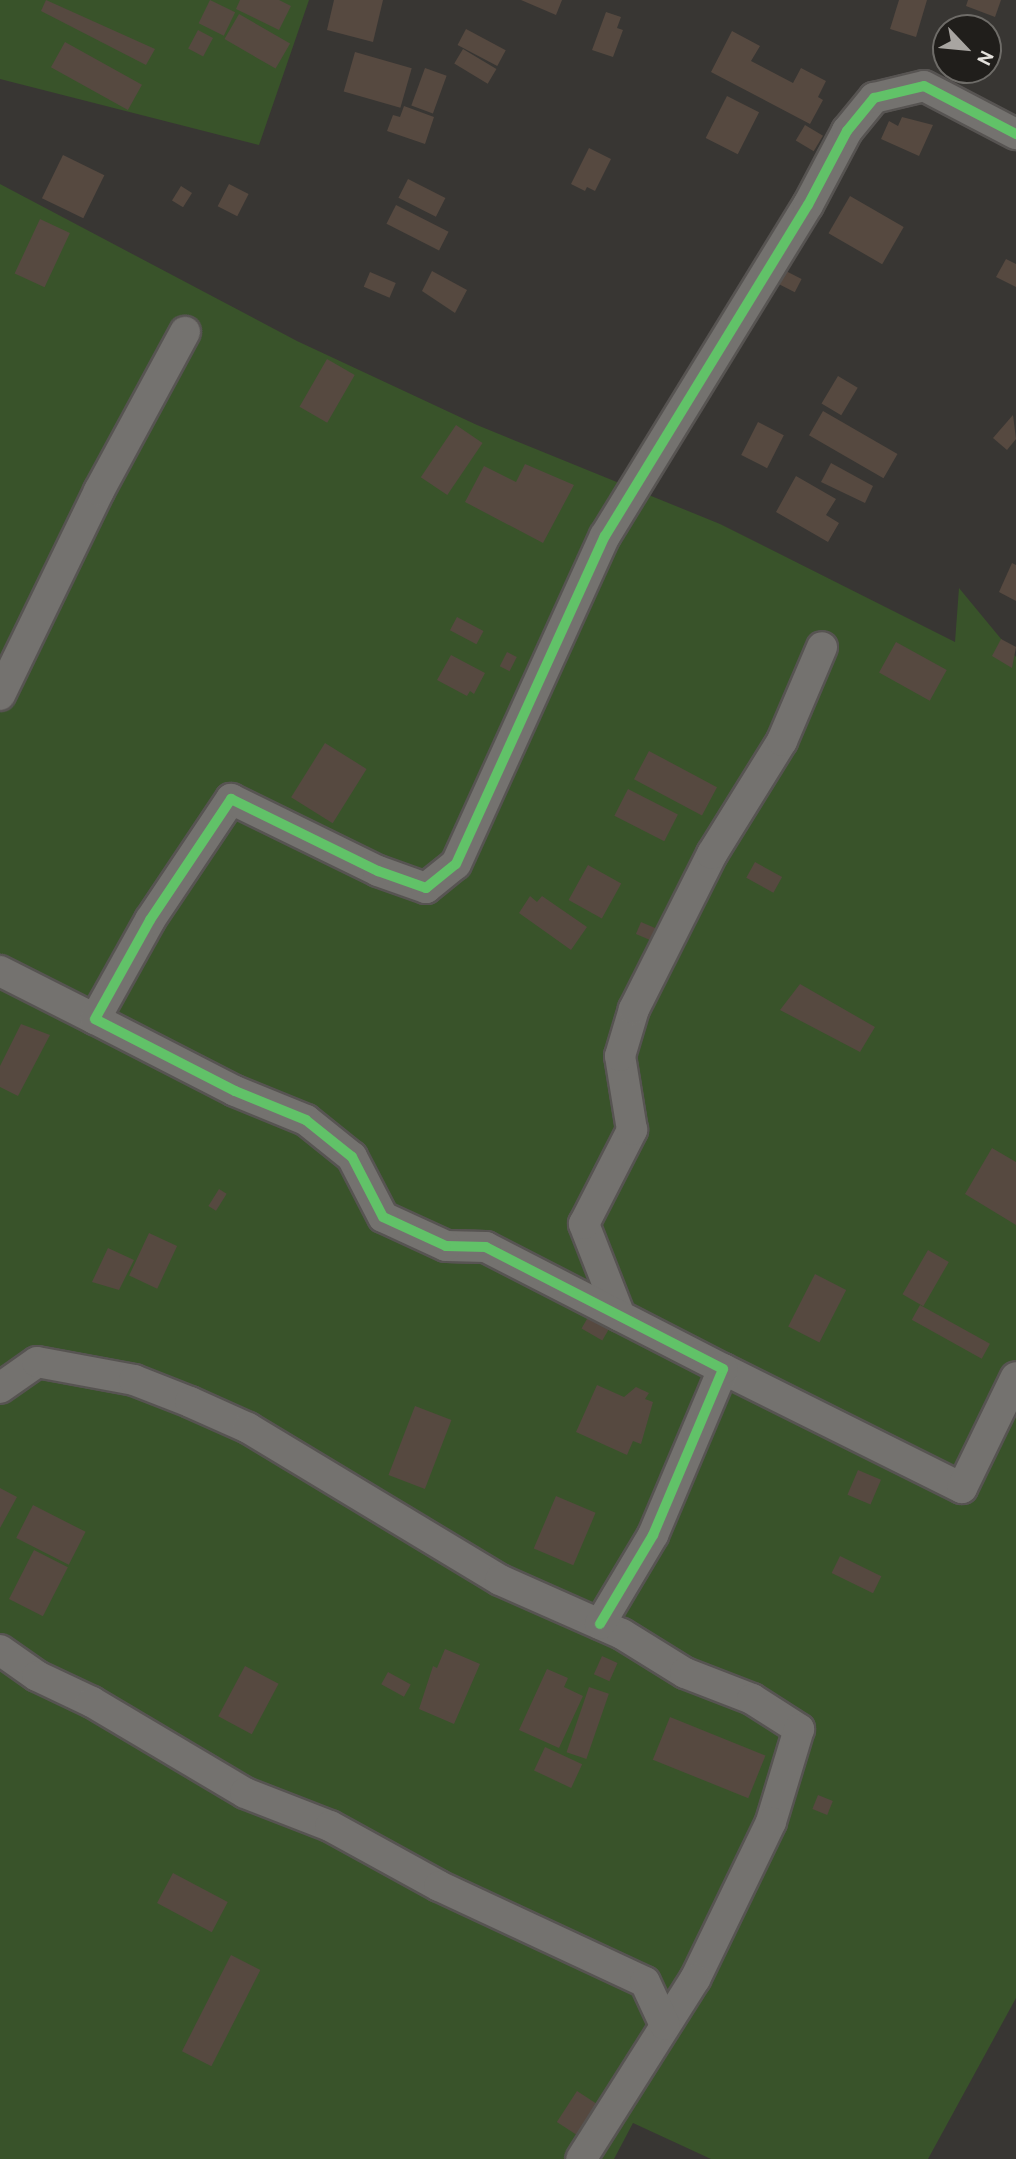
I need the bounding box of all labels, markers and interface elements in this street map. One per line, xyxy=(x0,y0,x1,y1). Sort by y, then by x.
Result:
north arrow xyxy=(932,14,1002,84)
text: N xyxy=(970,46,998,69)

